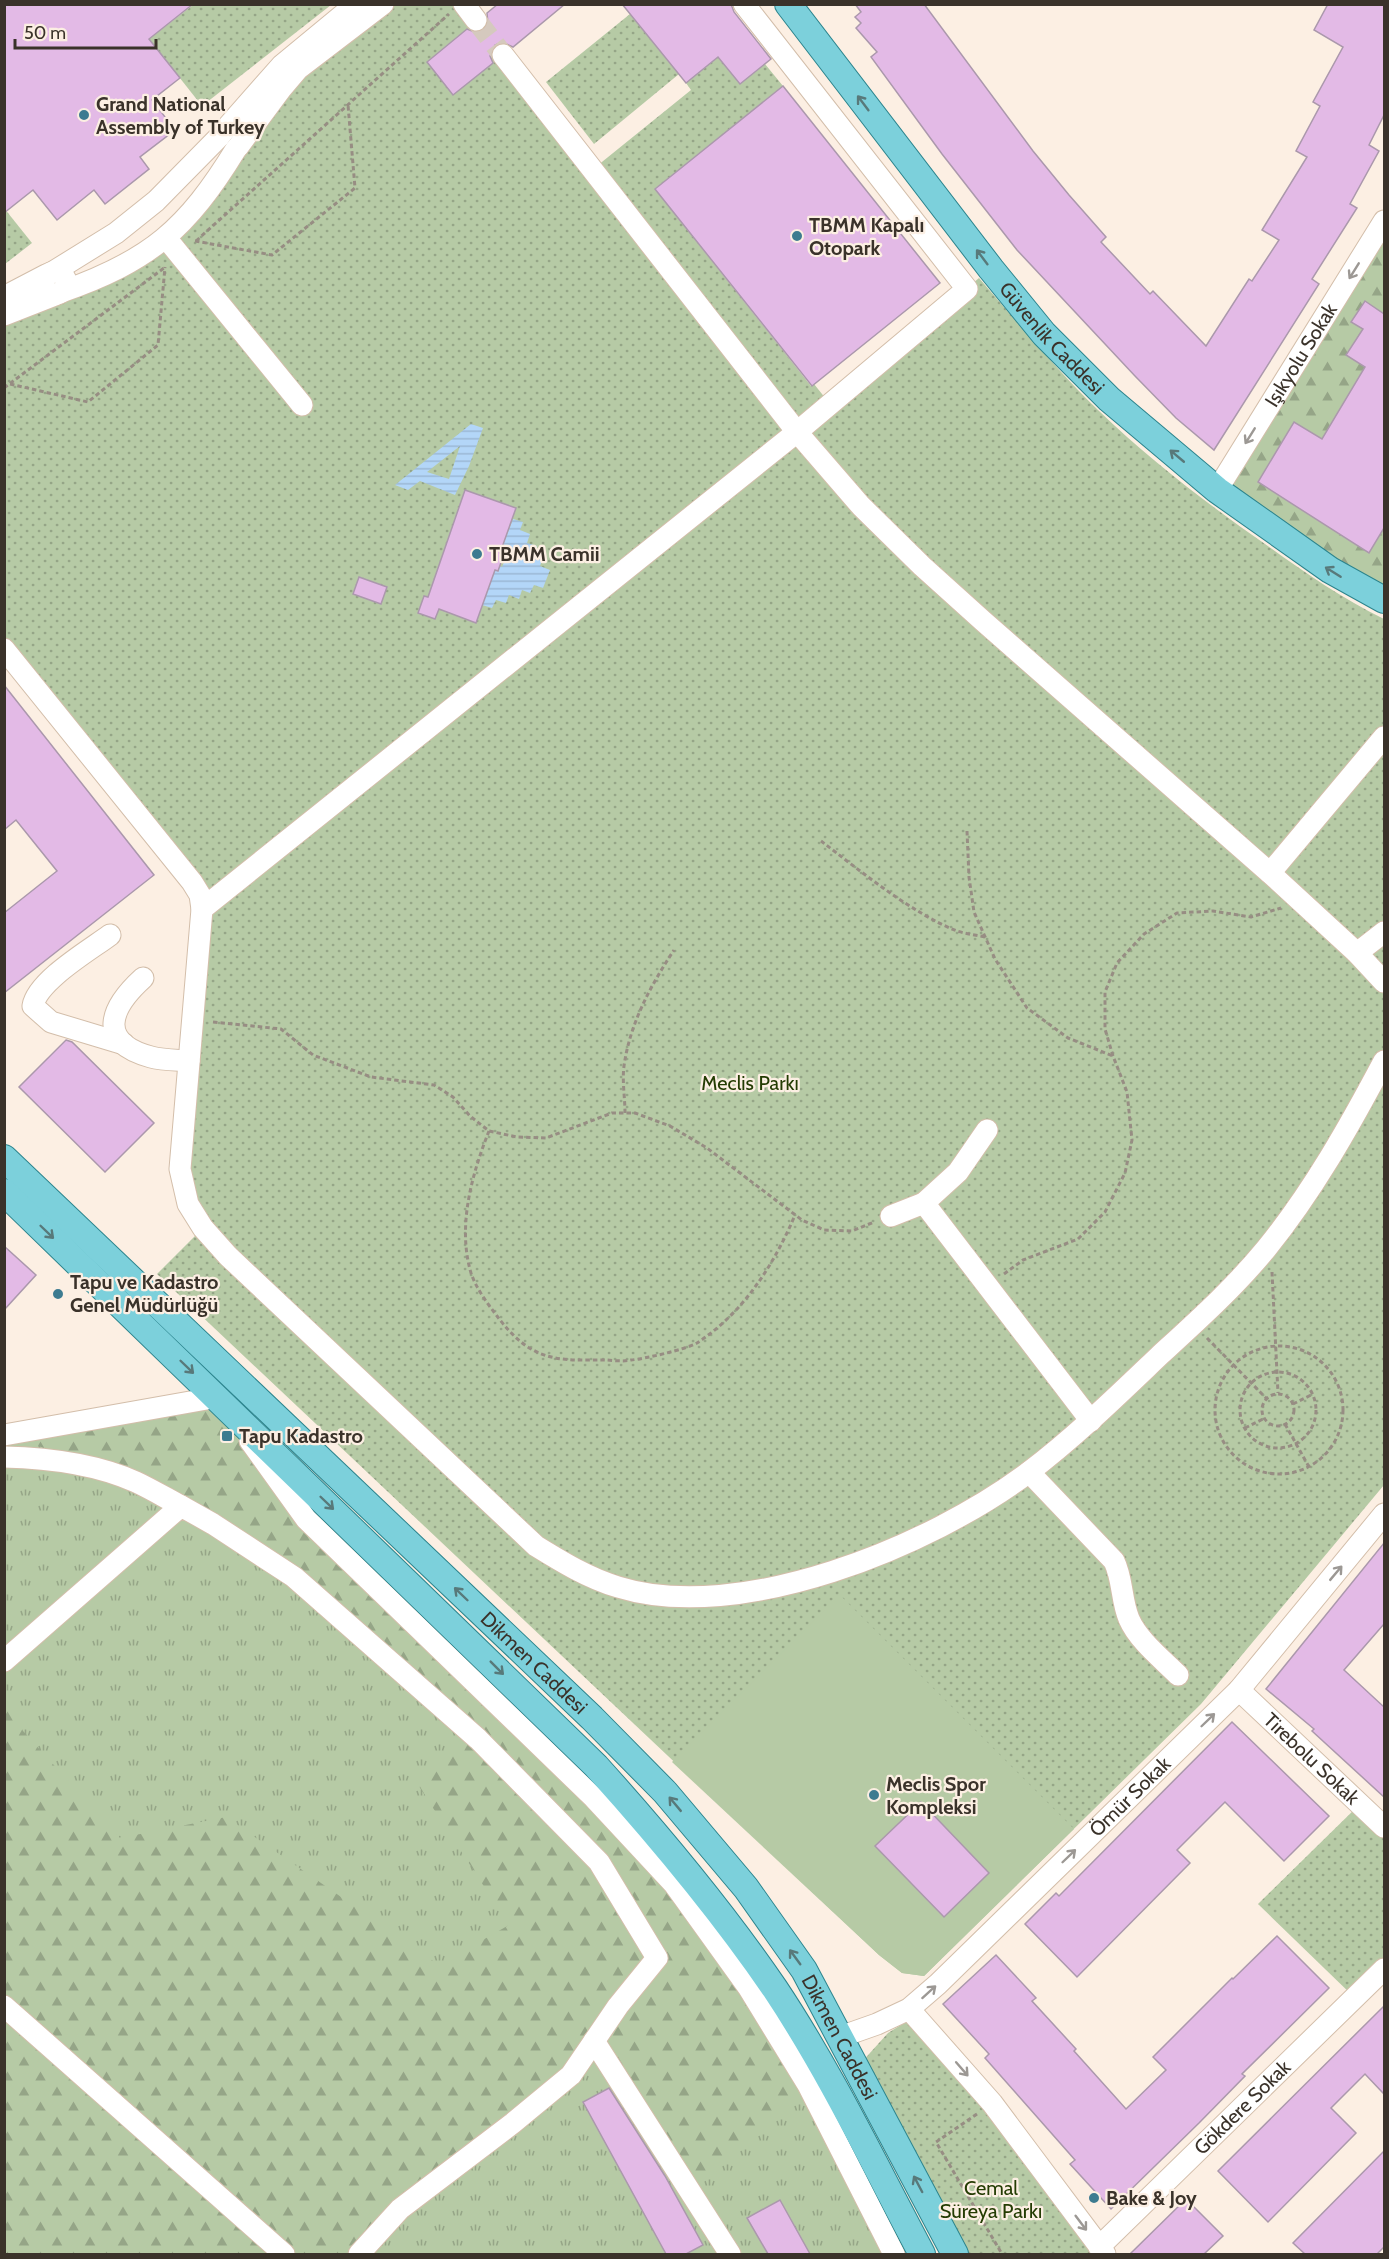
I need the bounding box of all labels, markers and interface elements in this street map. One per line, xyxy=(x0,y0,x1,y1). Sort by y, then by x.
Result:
scale bar xyxy=(15,12,156,50)
text: 50 m xyxy=(24,22,66,44)
place label: Grand National Assembly of Turkey xyxy=(96,92,265,139)
one-way arrow xyxy=(857,95,869,111)
marker: Grand National Assembly of Turkey xyxy=(77,108,91,122)
place label: TBMM Kapalı Otopark xyxy=(809,213,924,260)
marker: TBMM Kapalı Otopark xyxy=(790,229,804,243)
one-way arrow xyxy=(975,250,988,266)
one-way arrow xyxy=(1347,262,1359,279)
street label: Güvenlik Caddesi xyxy=(994,277,1109,399)
street label: Işıkyolu Sokak xyxy=(1260,299,1342,411)
one-way arrow xyxy=(1244,427,1256,444)
one-way arrow xyxy=(1169,450,1185,463)
place label: TBMM Camii xyxy=(489,542,600,566)
marker: TBMM Camii xyxy=(470,547,484,561)
one-way arrow xyxy=(1325,565,1342,577)
park label: Meclis Parkı xyxy=(701,1071,799,1095)
one-way arrow xyxy=(39,1225,54,1239)
place label: Tapu ve Kadastro Genel Müdürlüğü xyxy=(70,1270,218,1317)
marker: Tapu ve Kadastro Genel Müdürlüğü xyxy=(51,1287,65,1301)
one-way arrow xyxy=(180,1360,195,1375)
place label: Tapu Kadastro xyxy=(239,1424,363,1448)
marker: Tapu Kadastro xyxy=(220,1429,234,1443)
one-way arrow xyxy=(320,1496,335,1510)
one-way arrow xyxy=(1329,1565,1342,1581)
one-way arrow xyxy=(454,1586,469,1601)
street label: Dikmen Caddesi xyxy=(476,1607,592,1719)
one-way arrow xyxy=(489,1661,504,1676)
street label: Tirebolu Sokak xyxy=(1259,1708,1365,1810)
one-way arrow xyxy=(1201,1712,1216,1727)
street label: Ömür Sokak xyxy=(1084,1752,1176,1842)
place label: Meclis Spor Kompleksi xyxy=(886,1772,986,1819)
marker: Meclis Spor Kompleksi xyxy=(867,1788,881,1802)
one-way arrow xyxy=(668,1797,682,1812)
one-way arrow xyxy=(1061,1848,1076,1863)
one-way arrow xyxy=(789,1950,802,1966)
street label: Dikmen Caddesi xyxy=(797,1971,883,2104)
one-way arrow xyxy=(921,1985,936,1999)
street label: Gökdere Sokak xyxy=(1189,2055,1295,2160)
one-way arrow xyxy=(955,2061,969,2076)
one-way arrow xyxy=(912,2176,924,2193)
park label: Cemal Süreya Parkı xyxy=(940,2176,1042,2223)
place label: Bake & Joy xyxy=(1106,2186,1197,2210)
marker: Bake & Joy xyxy=(1087,2191,1101,2205)
one-way arrow xyxy=(1075,2214,1088,2230)

